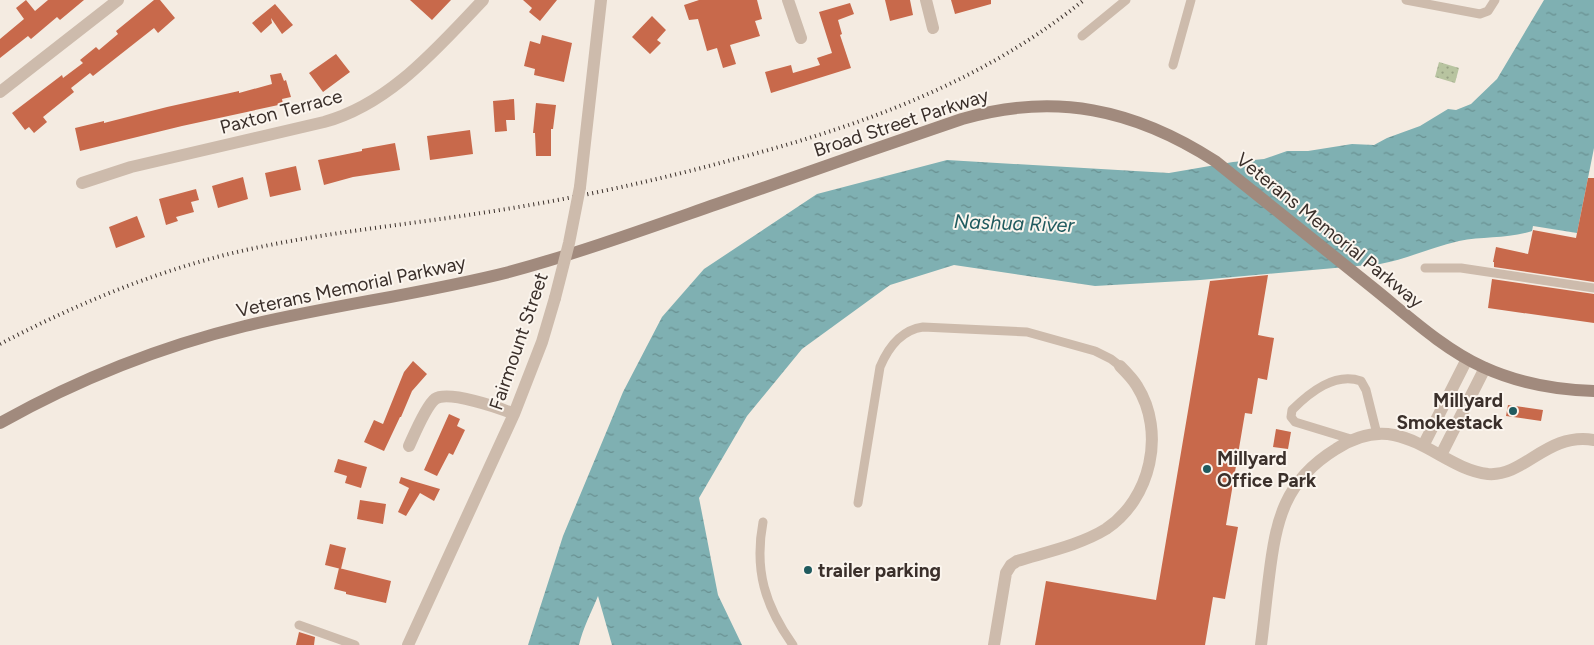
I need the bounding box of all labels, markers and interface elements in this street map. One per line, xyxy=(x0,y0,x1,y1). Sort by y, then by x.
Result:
street label: Broad Street Parkway xyxy=(811,83,992,162)
street label: Paxton Terrace xyxy=(217,84,345,139)
street label: Veterans Memorial Parkway xyxy=(1232,148,1428,313)
water label: Nashua River xyxy=(953,209,1076,237)
street label: Veterans Memorial Parkway xyxy=(234,251,468,322)
street label: Fairmount Street xyxy=(484,269,553,413)
place label: Millyard Smokestack xyxy=(1397,389,1504,434)
marker: Millyard Smokestack xyxy=(1507,405,1519,417)
place label: Millyard Office Park xyxy=(1217,447,1317,492)
marker: Millyard Office Park xyxy=(1201,463,1213,475)
place label: trailer parking xyxy=(818,559,941,582)
marker: trailer parking xyxy=(802,564,814,576)

